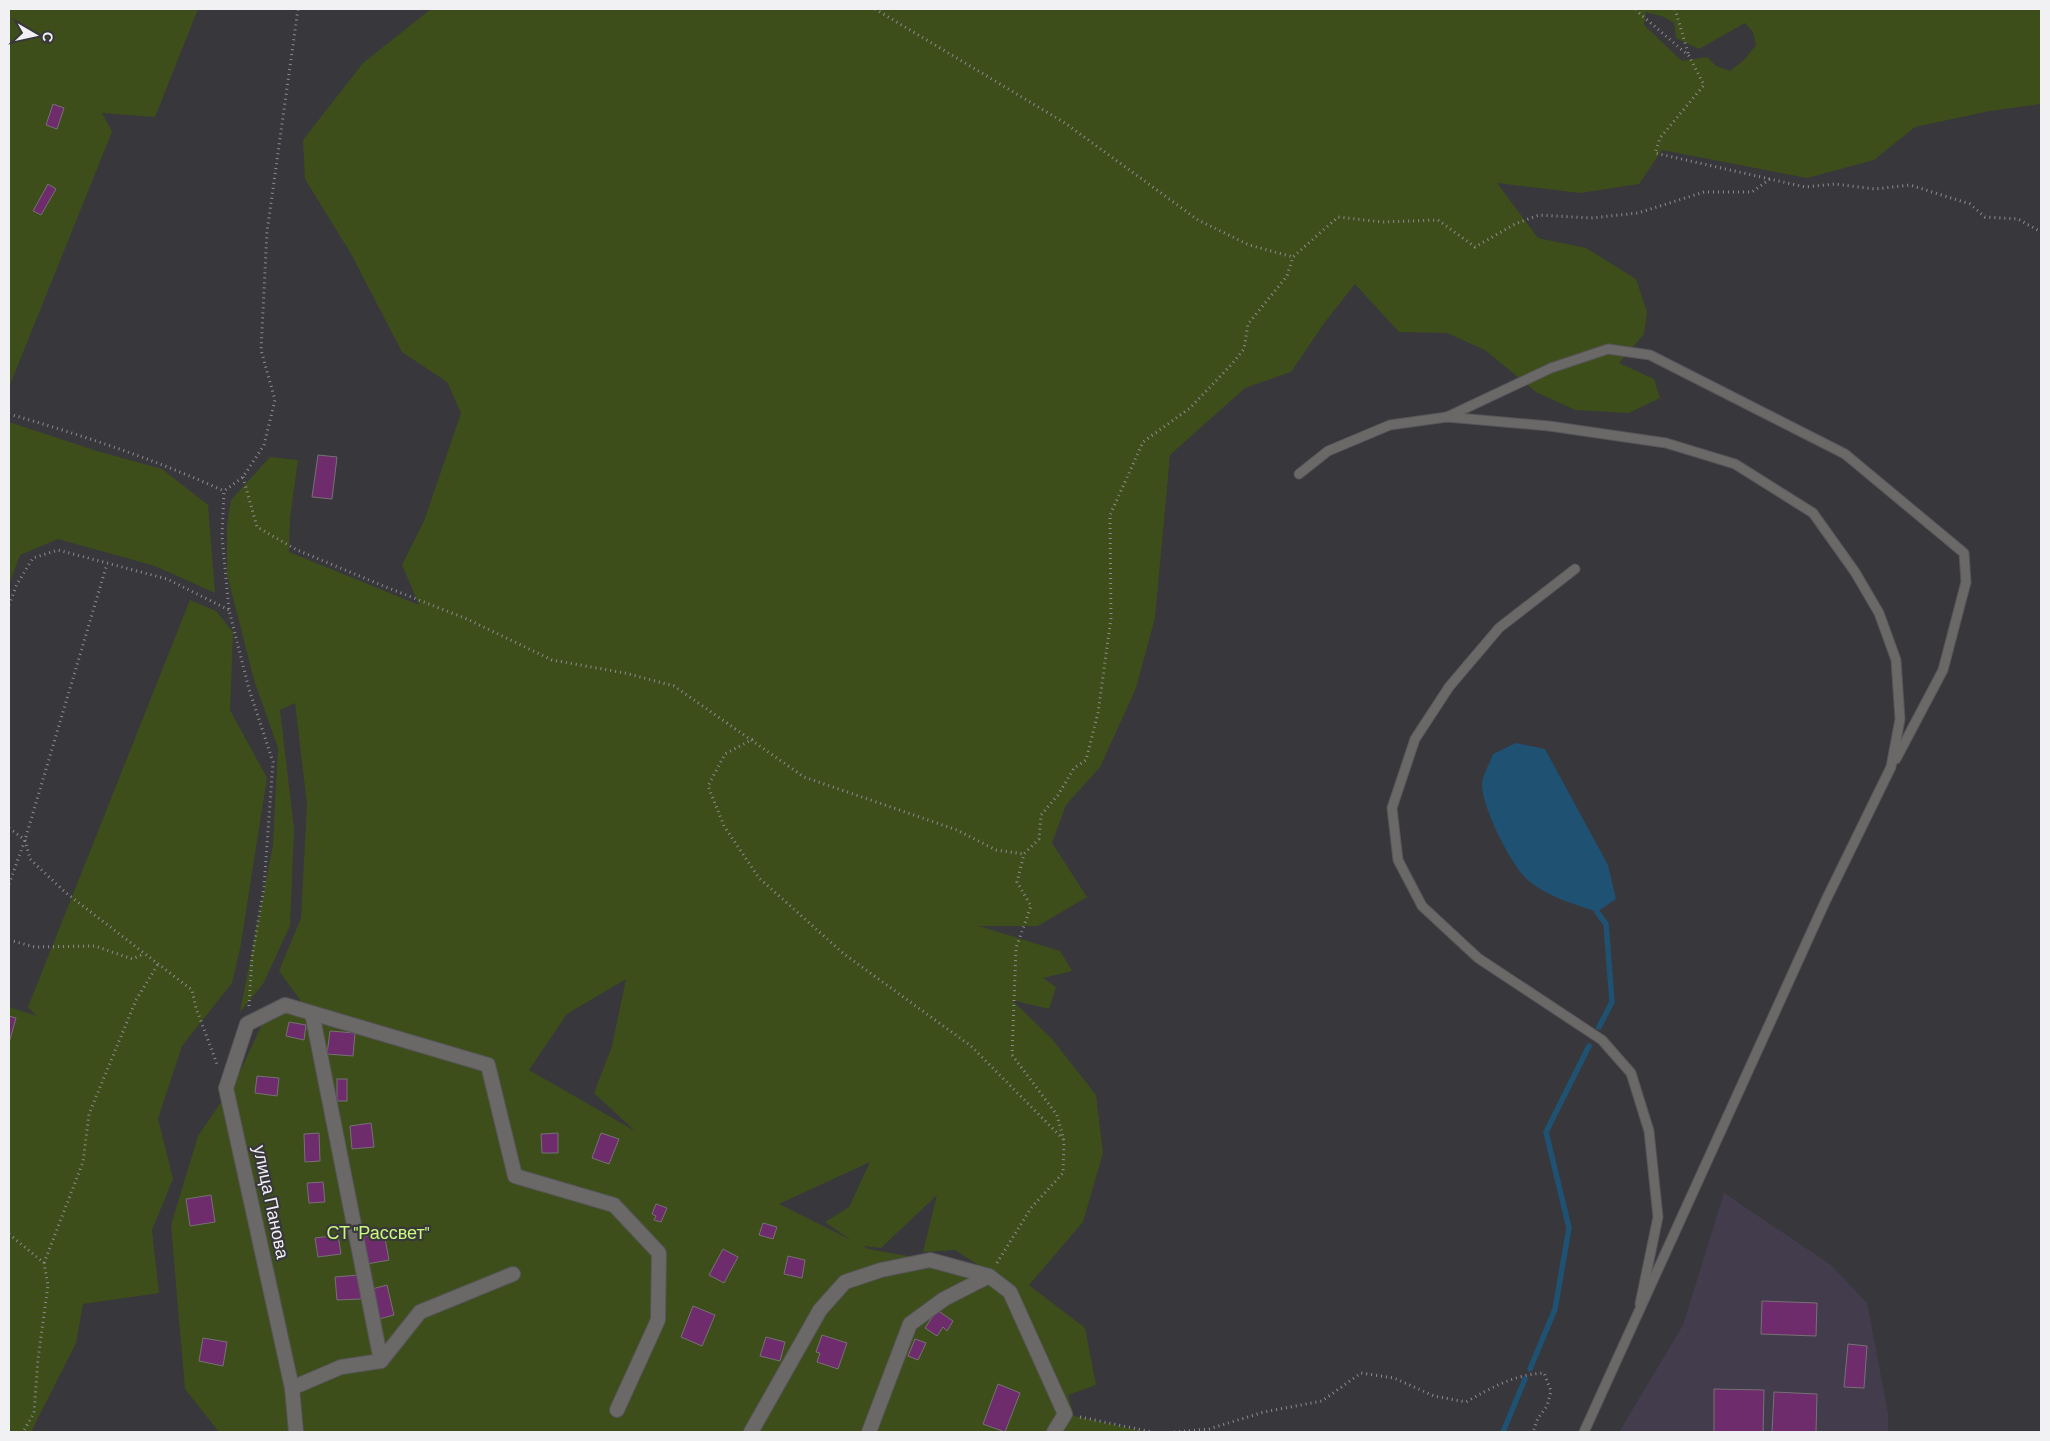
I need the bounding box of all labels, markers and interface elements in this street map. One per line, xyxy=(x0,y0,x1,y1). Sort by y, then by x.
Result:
north arrow xyxy=(10,10,60,60)
text: С xyxy=(39,31,58,43)
street label: улица Панова xyxy=(249,1143,295,1261)
park label: СТ "Рассвет" xyxy=(327,1221,430,1243)

